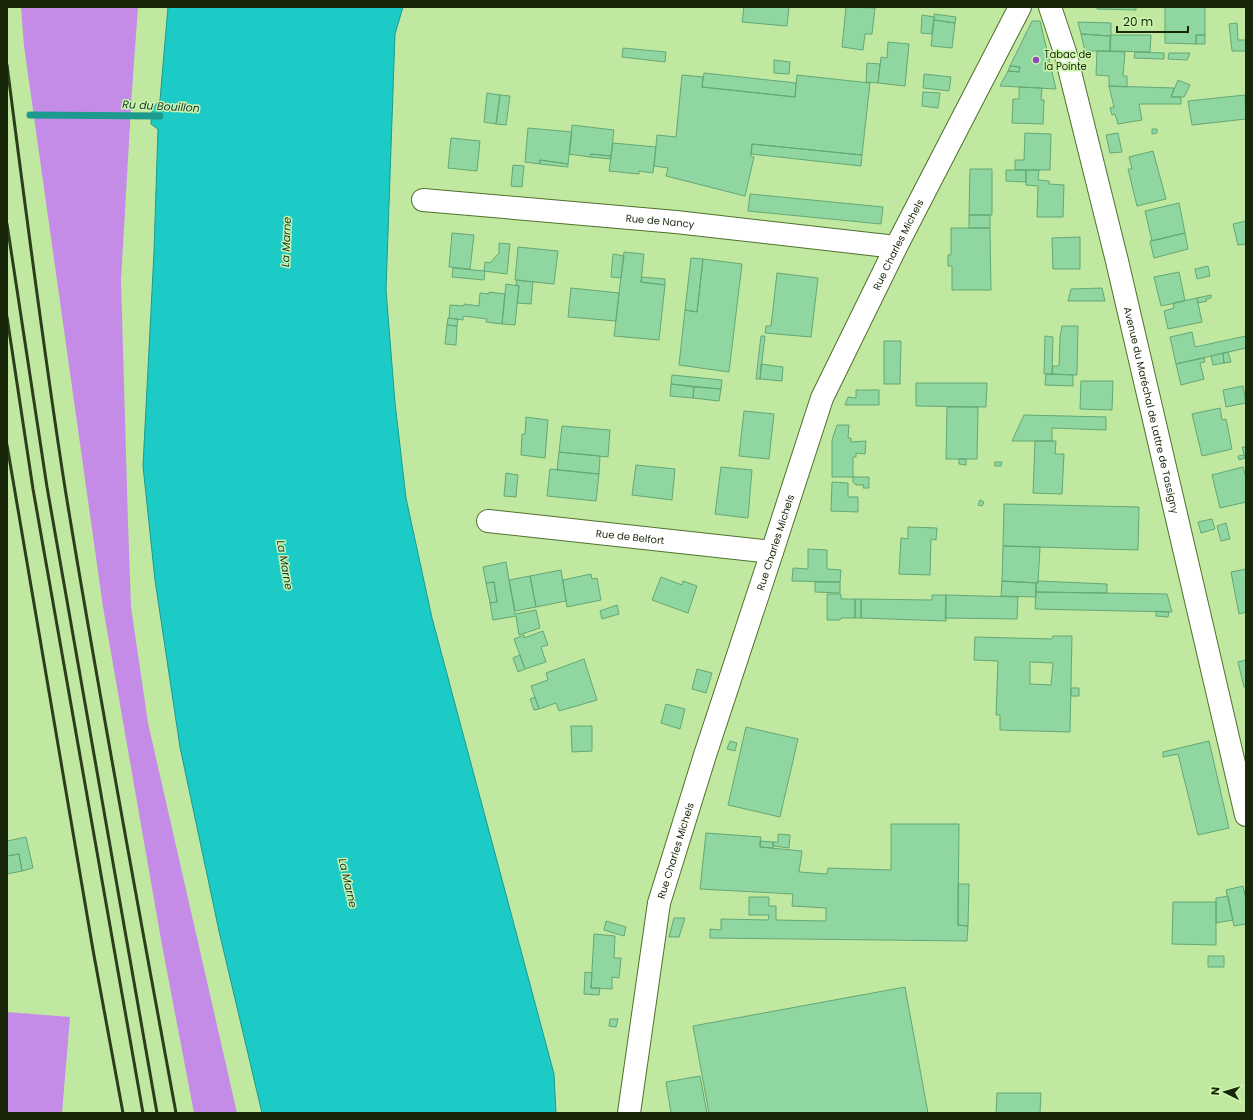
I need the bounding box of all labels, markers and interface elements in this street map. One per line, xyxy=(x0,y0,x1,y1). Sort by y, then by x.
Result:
scale bar xyxy=(1117,8,1188,34)
text: 20 m xyxy=(1123,13,1153,30)
place label: Tabac de la Pointe xyxy=(1044,47,1091,74)
marker: Tabac de la Pointe xyxy=(1031,55,1041,65)
water label: Ru du Bouillon xyxy=(122,96,200,116)
street label: Rue Charles Michels xyxy=(869,197,927,293)
street label: Rue de Nancy xyxy=(625,211,696,232)
water label: La Marne xyxy=(277,216,295,267)
street label: Avenue du Maréchal de Lattre de Tassigny xyxy=(1120,305,1183,516)
street label: Rue Charles Michels xyxy=(753,493,798,592)
street label: Rue de Belfort xyxy=(595,526,666,548)
water label: La Marne xyxy=(273,539,297,591)
street label: Rue Charles Michels xyxy=(654,801,698,901)
water label: La Marne xyxy=(335,857,361,909)
north arrow xyxy=(1205,1072,1245,1112)
text: N xyxy=(1207,1086,1223,1096)

